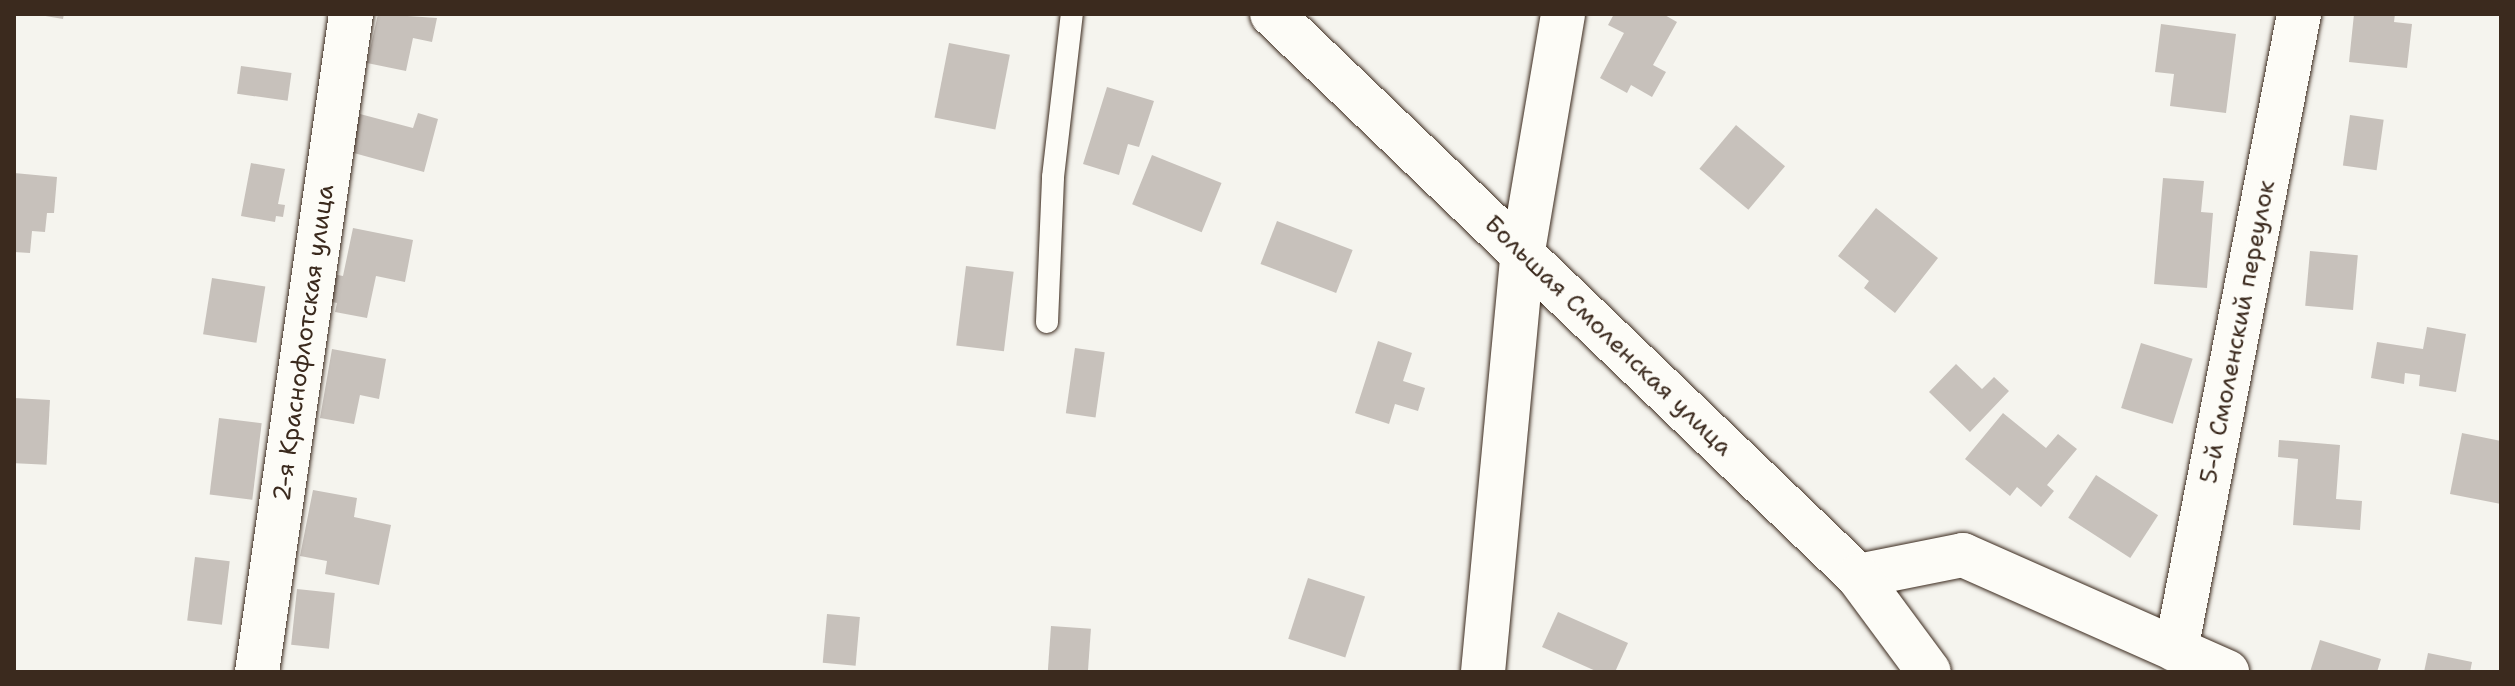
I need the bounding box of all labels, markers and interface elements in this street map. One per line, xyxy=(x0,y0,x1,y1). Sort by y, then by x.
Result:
street label: 5-й Смоленский переулок xyxy=(2194,178,2282,486)
street label: 2-я Краснофлотская улица xyxy=(268,183,340,503)
street label: Большая Смоленская улица xyxy=(1478,210,1738,462)

